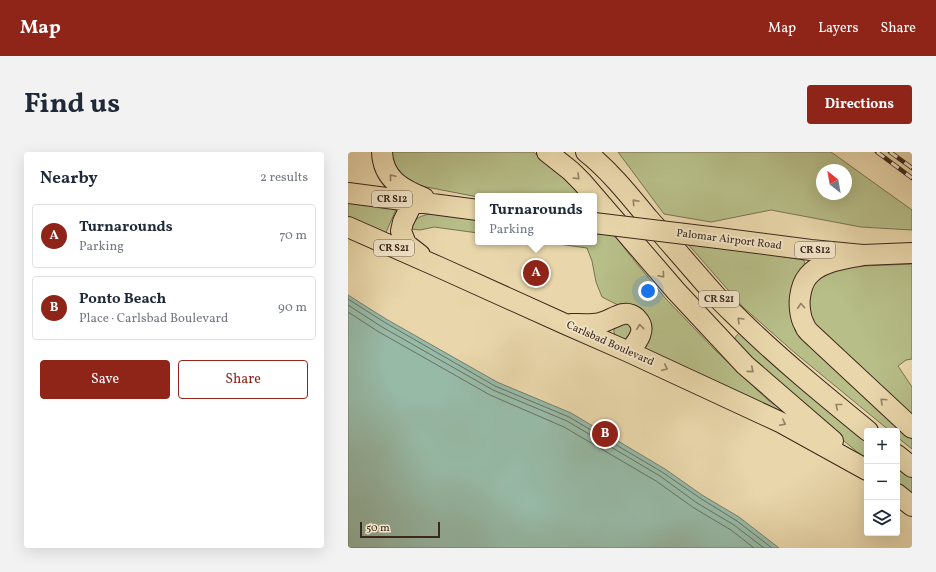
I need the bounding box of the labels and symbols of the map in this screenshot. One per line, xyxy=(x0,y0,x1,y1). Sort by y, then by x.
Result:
north arrow xyxy=(816,164,852,200)
one-way arrow xyxy=(572,172,580,179)
one-way arrow xyxy=(390,175,397,182)
road number: CR S12 xyxy=(372,191,412,207)
one-way arrow xyxy=(633,200,640,207)
street label: Palomar Airport Road xyxy=(675,226,783,254)
road number: CR S21 xyxy=(374,240,414,256)
road number: CR S12 xyxy=(795,242,835,258)
pin: A xyxy=(523,258,549,288)
one-way arrow xyxy=(658,270,665,277)
your location xyxy=(638,281,658,301)
road number: CR S21 xyxy=(699,291,739,307)
one-way arrow xyxy=(796,303,805,309)
one-way arrow xyxy=(737,317,745,325)
street label: Carlsbad Boulevard xyxy=(564,318,656,370)
one-way arrow xyxy=(636,324,645,331)
one-way arrow xyxy=(661,364,668,372)
one-way arrow xyxy=(746,365,753,372)
one-way arrow xyxy=(881,399,888,406)
one-way arrow xyxy=(835,404,842,411)
one-way arrow xyxy=(778,418,786,426)
pin: B xyxy=(592,419,618,449)
scale bar xyxy=(360,520,440,539)

